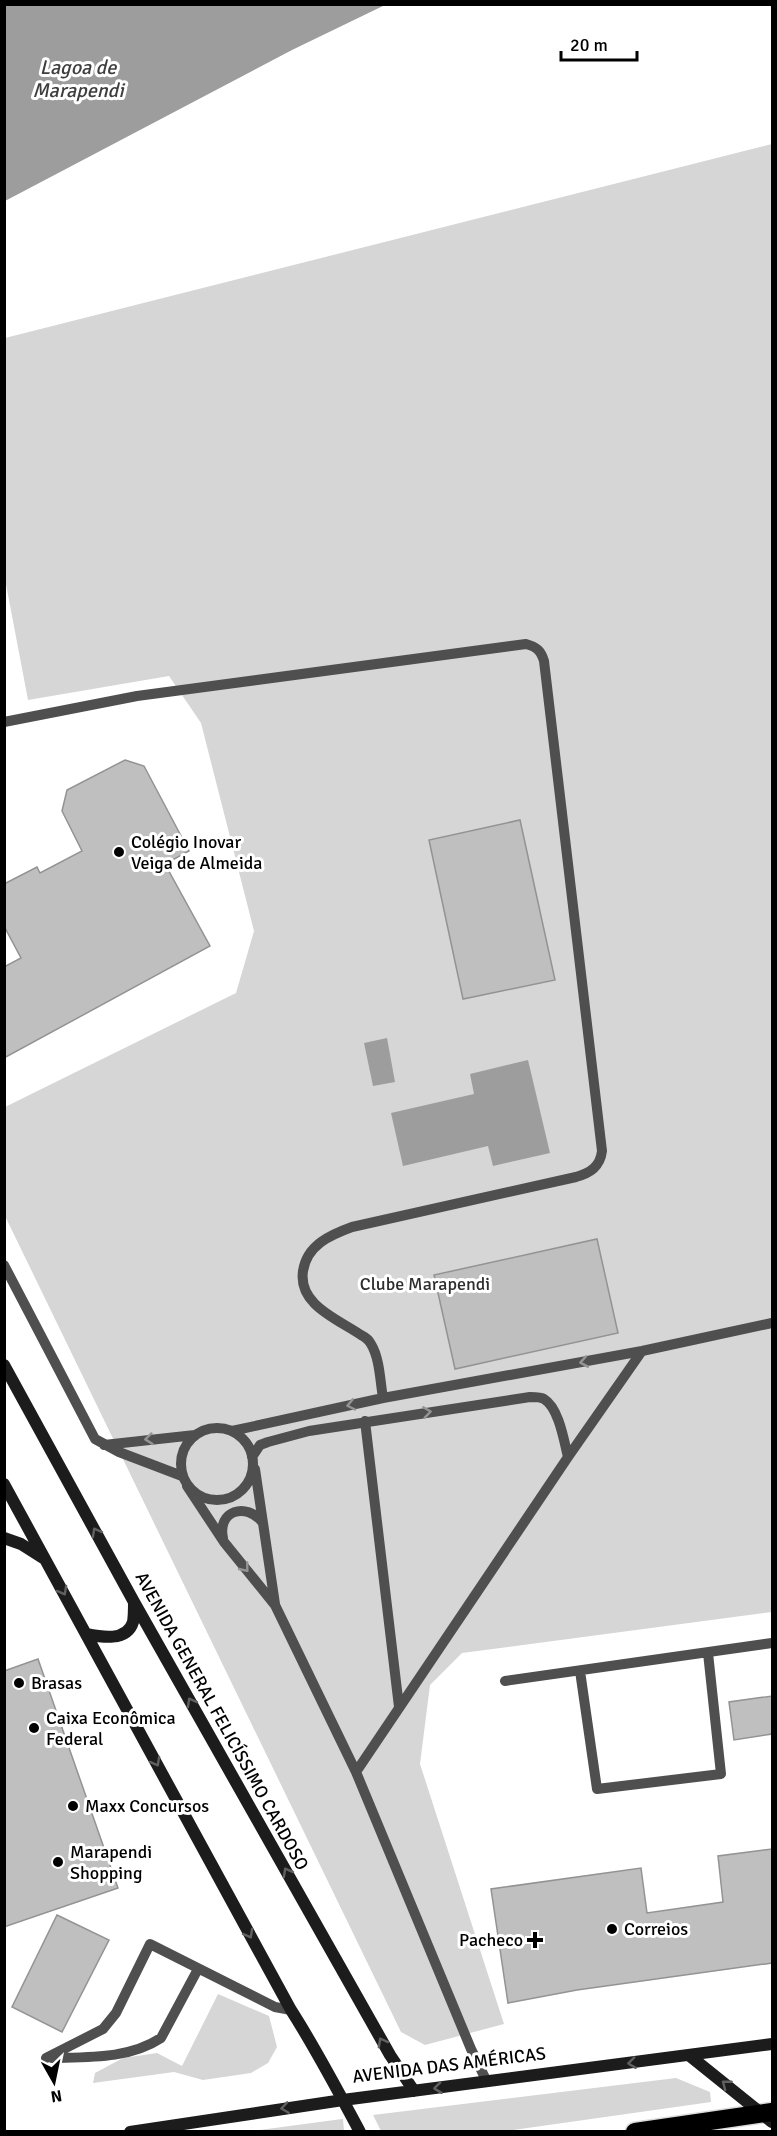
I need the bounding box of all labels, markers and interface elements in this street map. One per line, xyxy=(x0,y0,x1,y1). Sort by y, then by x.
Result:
scale bar xyxy=(561,24,638,62)
text: 20 m xyxy=(570,34,608,56)
water label: Lagoa de Marapendi xyxy=(32,55,125,103)
place label: Colégio Inovar Veiga de Almeida xyxy=(131,831,262,874)
marker: Colégio Inovar Veiga de Almeida xyxy=(112,845,126,859)
park label: Clube Marapendi xyxy=(360,1273,490,1295)
one-way arrow xyxy=(580,1355,589,1367)
one-way arrow xyxy=(346,1397,356,1410)
one-way arrow xyxy=(422,1407,432,1419)
one-way arrow xyxy=(145,1432,154,1445)
one-way arrow xyxy=(92,1528,103,1538)
one-way arrow xyxy=(238,1561,249,1572)
street label: AVENIDA GENERAL FELICÍSSIMO CARDOSO xyxy=(131,1568,313,1874)
one-way arrow xyxy=(56,1585,67,1595)
place label: Brasas xyxy=(31,1672,82,1694)
marker: Brasas xyxy=(12,1676,26,1690)
one-way arrow xyxy=(187,1698,198,1708)
place label: Caixa Econômica Federal xyxy=(46,1707,176,1750)
marker: Caixa Econômica Federal xyxy=(27,1721,41,1735)
one-way arrow xyxy=(149,1756,160,1767)
place label: Maxx Concursos xyxy=(85,1795,209,1817)
marker: Maxx Concursos xyxy=(66,1799,80,1813)
place label: Marapendi Shopping xyxy=(70,1841,152,1884)
marker: Marapendi Shopping xyxy=(51,1855,65,1869)
one-way arrow xyxy=(282,1868,294,1878)
place label: Correios xyxy=(624,1918,688,1940)
marker: Correios xyxy=(605,1922,619,1936)
one-way arrow xyxy=(242,1927,253,1938)
place label: Pacheco xyxy=(459,1929,523,1951)
marker: Pacheco xyxy=(528,1933,542,1947)
one-way arrow xyxy=(378,2038,389,2048)
street label: AVENIDA DAS AMÉRICAS xyxy=(351,2042,547,2088)
north arrow xyxy=(24,2052,84,2112)
one-way arrow xyxy=(627,2056,636,2069)
one-way arrow xyxy=(434,2081,443,2094)
one-way arrow xyxy=(722,2081,733,2092)
text: N xyxy=(49,2085,63,2107)
one-way arrow xyxy=(280,2102,289,2114)

